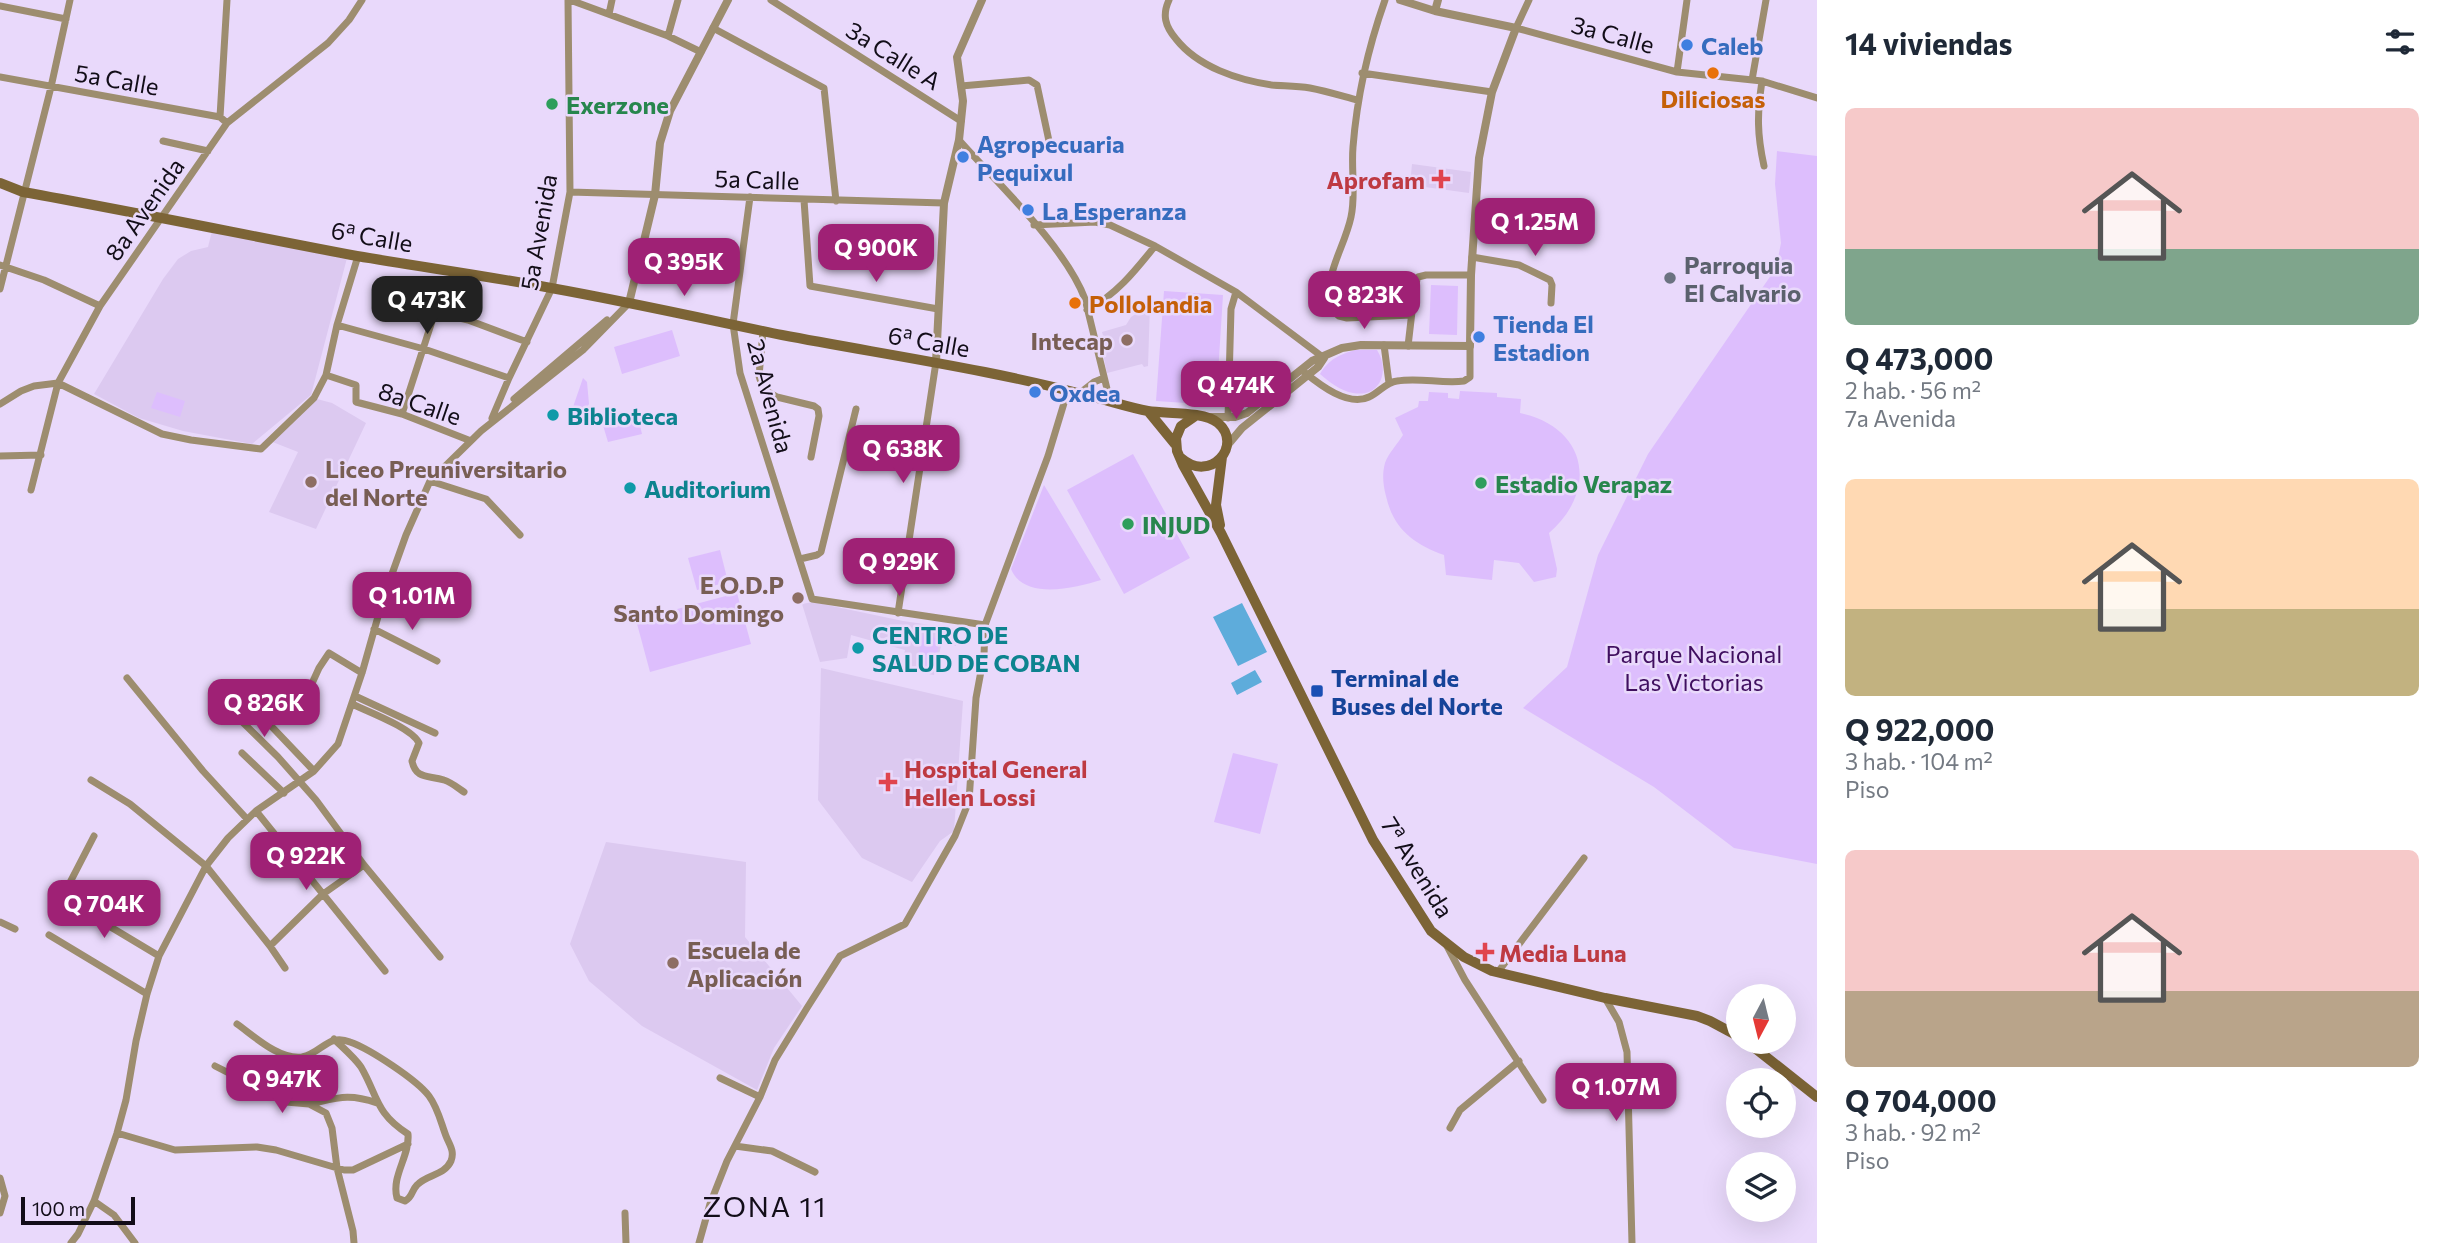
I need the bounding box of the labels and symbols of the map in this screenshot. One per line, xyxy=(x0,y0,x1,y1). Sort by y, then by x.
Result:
street label: 3a Calle xyxy=(1568,9,1658,59)
street label: 3a Calle A xyxy=(841,15,947,95)
place label: Caleb xyxy=(1701,31,1763,60)
marker: Caleb xyxy=(1679,37,1695,53)
street label: 5a Calle xyxy=(73,57,161,101)
marker: Diliciosas xyxy=(1705,65,1721,81)
place label: Diliciosas xyxy=(1661,84,1765,113)
place label: Exerzone xyxy=(566,90,669,119)
marker: Exerzone xyxy=(544,96,560,112)
place label: Agropecuaria Pequixul xyxy=(977,129,1125,186)
marker: Agropecuaria Pequixul xyxy=(955,149,971,165)
street label: 8a Avenida xyxy=(98,152,190,266)
street label: 5a Calle xyxy=(714,163,800,195)
place label: Aprofam xyxy=(1327,165,1425,194)
marker: Aprofam xyxy=(1431,169,1451,189)
street label: 5a Avenida xyxy=(514,172,562,292)
place label: La Esperanza xyxy=(1042,196,1187,225)
pin: Q 1.25M xyxy=(1470,198,1600,258)
marker: La Esperanza xyxy=(1020,202,1036,218)
street label: 6ª Calle xyxy=(329,215,415,257)
pin: Q 900K xyxy=(819,224,933,284)
pin: Q 395K xyxy=(627,238,741,298)
place label: Parroquia El Calvario xyxy=(1684,250,1801,307)
marker: Parroquia El Calvario xyxy=(1662,270,1678,286)
pin: Q 823K xyxy=(1307,272,1421,331)
pin: Q 473K xyxy=(370,276,484,336)
place label: Pollolandia xyxy=(1089,289,1212,318)
marker: Pollolandia xyxy=(1067,295,1083,311)
place label: Tienda El Estadion xyxy=(1493,309,1594,366)
street label: 6ª Calle xyxy=(886,320,972,362)
place label: Intecap xyxy=(1030,326,1113,355)
marker: Tienda El Estadion xyxy=(1471,329,1487,345)
marker: Intecap xyxy=(1119,332,1135,348)
street label: 2a Avenida xyxy=(742,336,800,456)
pin: Q 474K xyxy=(1179,362,1293,421)
street label: 8a Calle xyxy=(375,375,465,431)
place label: Oxdea xyxy=(1049,378,1121,407)
marker: Oxdea xyxy=(1027,384,1043,400)
place label: Biblioteca xyxy=(567,401,678,430)
marker: Biblioteca xyxy=(545,407,561,423)
pin: Q 638K xyxy=(846,426,960,485)
place label: Liceo Preuniversitario del Norte xyxy=(325,454,567,511)
place label: Estadio Verapaz xyxy=(1495,469,1672,498)
marker: Liceo Preuniversitario del Norte xyxy=(303,474,319,490)
place label: Auditorium xyxy=(644,474,771,503)
marker: Estadio Verapaz xyxy=(1473,475,1489,491)
marker: Auditorium xyxy=(622,480,638,496)
place label: INJUD xyxy=(1142,510,1210,539)
marker: INJUD xyxy=(1120,516,1136,532)
pin: Q 929K xyxy=(842,538,956,598)
place label: E.O.D.P Santo Domingo xyxy=(613,570,784,627)
pin: Q 1.01M xyxy=(347,572,477,632)
marker: E.O.D.P Santo Domingo xyxy=(790,590,806,606)
place label: CENTRO DE SALUD DE COBAN xyxy=(872,620,1080,677)
park label: Parque Nacional Las Victorias xyxy=(1606,639,1782,696)
marker: CENTRO DE SALUD DE COBAN xyxy=(850,640,866,656)
place label: Terminal de Buses del Norte xyxy=(1331,663,1503,720)
pin: Q 826K xyxy=(207,680,321,739)
marker: Terminal de Buses del Norte xyxy=(1309,683,1325,699)
place label: Hospital General Hellen Lossi xyxy=(904,754,1088,811)
marker: Hospital General Hellen Lossi xyxy=(878,772,898,792)
street label: 7ª Avenida xyxy=(1376,811,1460,923)
pin: Q 922K xyxy=(249,832,363,892)
pin: Q 704K xyxy=(47,880,161,940)
place label: Escuela de Aplicación xyxy=(687,935,803,992)
place label: Media Luna xyxy=(1499,938,1627,967)
marker: Media Luna xyxy=(1477,944,1493,960)
marker: Escuela de Aplicación xyxy=(665,955,681,971)
north arrow xyxy=(1726,984,1796,1054)
pin: Q 947K xyxy=(225,1056,339,1115)
pin: Q 1.07M xyxy=(1551,1064,1681,1123)
district label: ZONA 11 xyxy=(702,1189,828,1223)
scale bar xyxy=(21,1194,135,1226)

